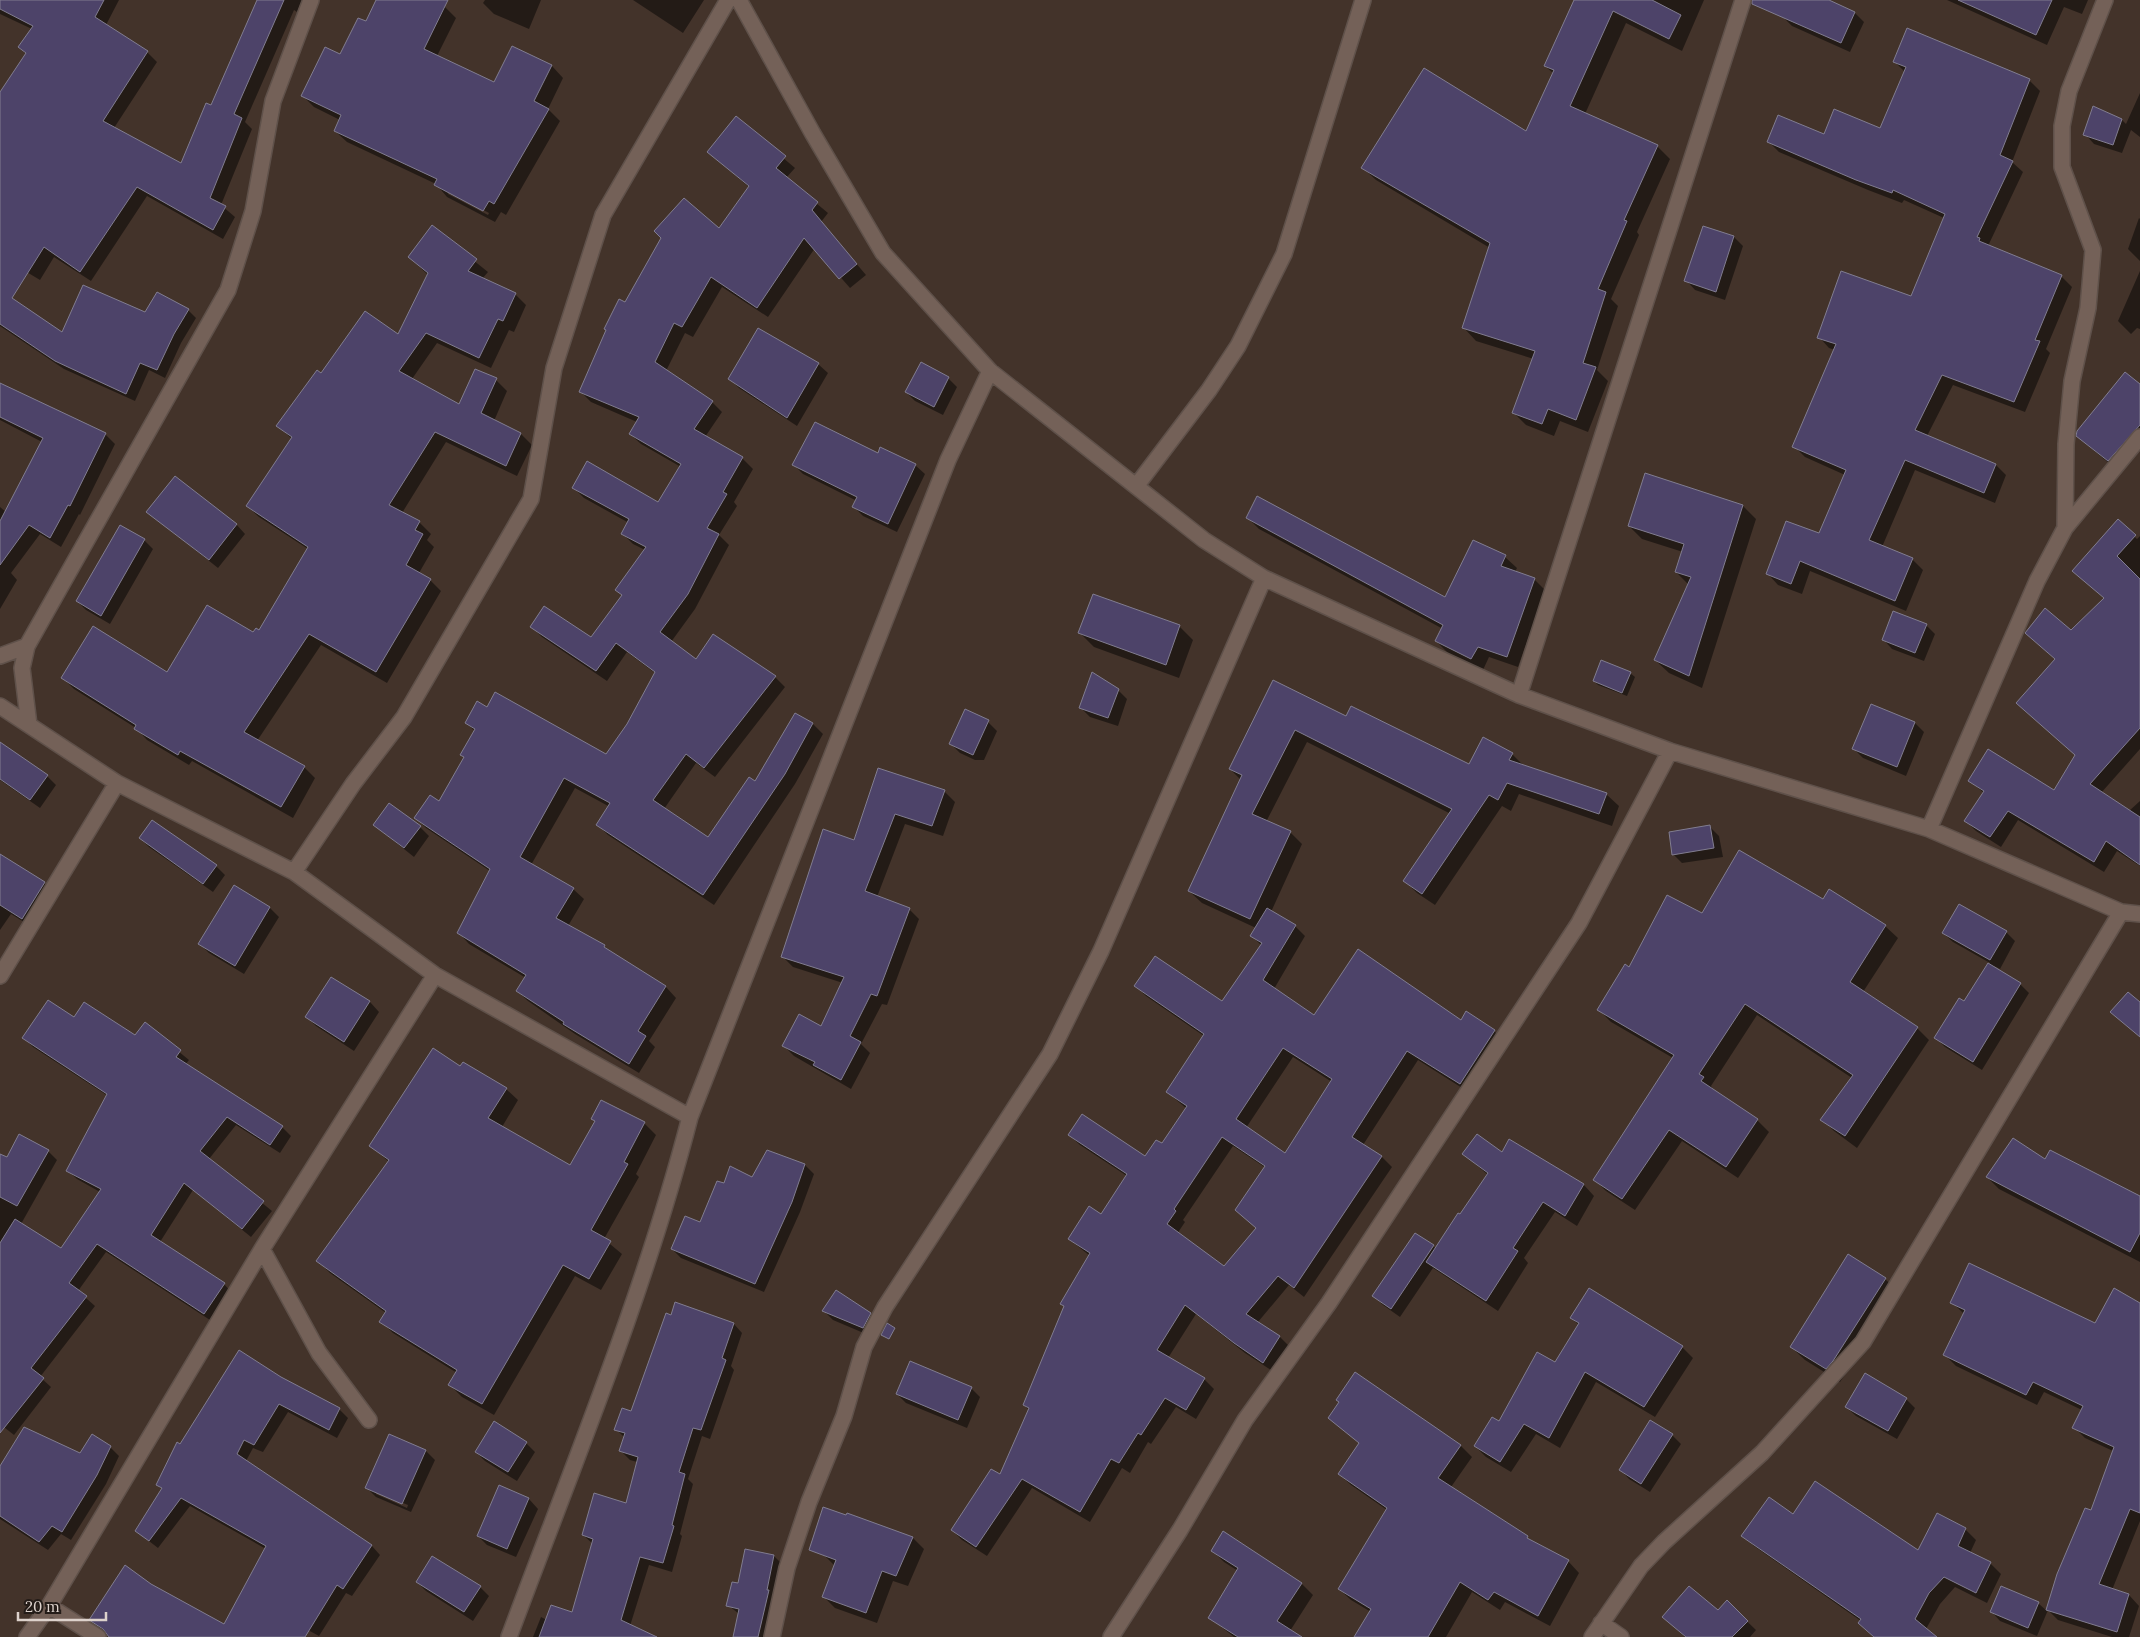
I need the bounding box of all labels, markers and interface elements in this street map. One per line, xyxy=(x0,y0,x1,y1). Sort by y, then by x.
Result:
scale bar xyxy=(18,1590,105,1622)
text: 20 m xyxy=(25,1597,60,1616)

